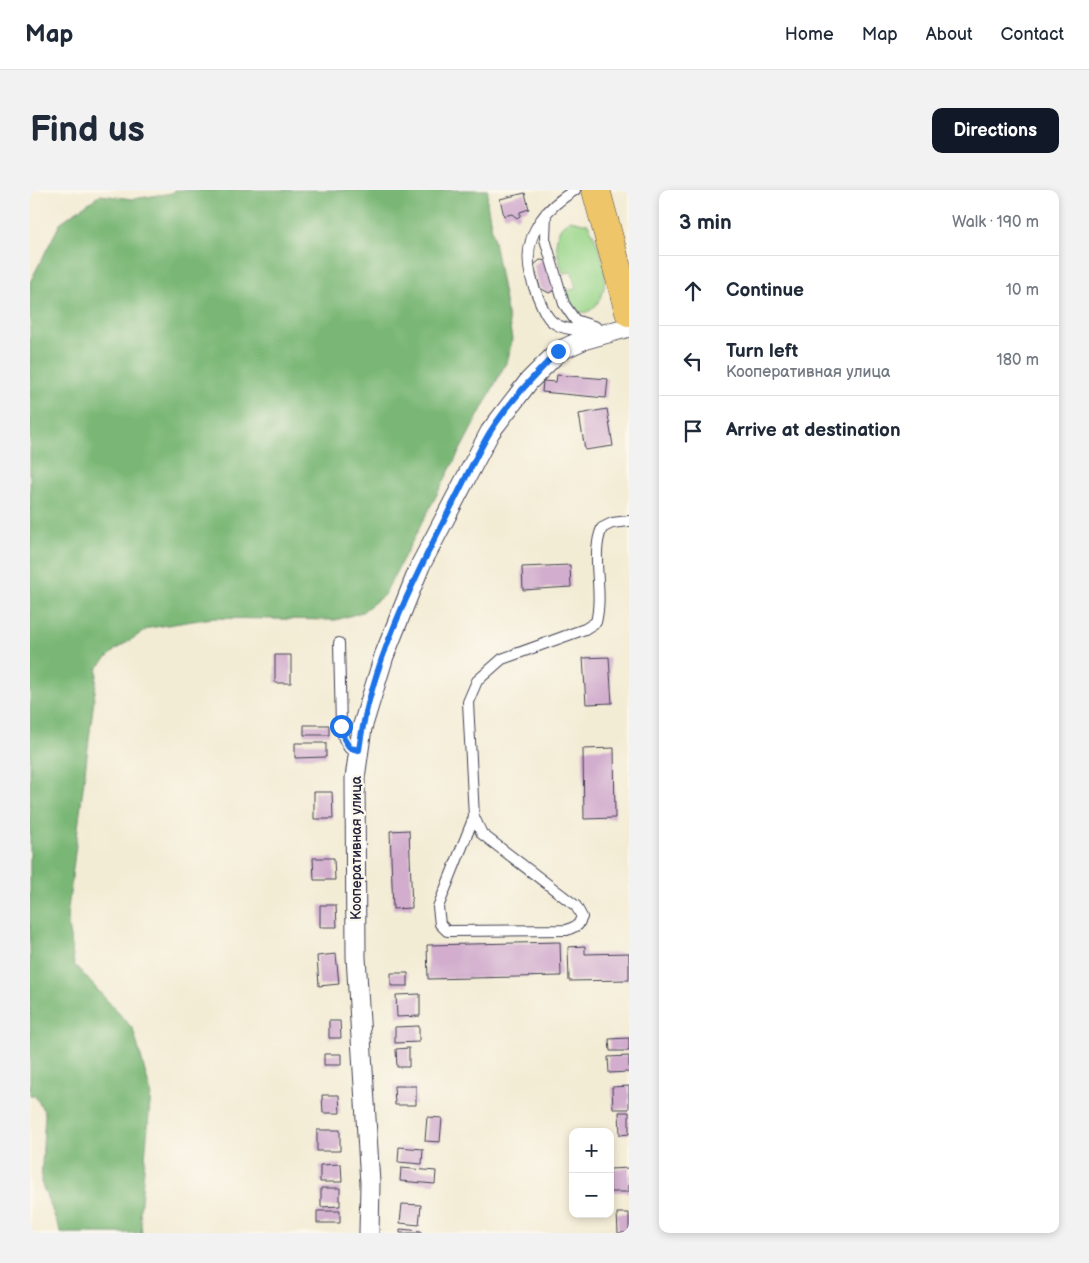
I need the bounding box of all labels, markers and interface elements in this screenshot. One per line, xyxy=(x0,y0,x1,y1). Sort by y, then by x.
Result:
text: Map xyxy=(25,20,73,49)
text: Home xyxy=(785,24,834,45)
text: Map xyxy=(862,24,898,45)
text: About xyxy=(926,24,973,45)
text: Contact xyxy=(1001,24,1064,45)
button: Directions xyxy=(932,108,1059,153)
text: Find us xyxy=(30,109,145,152)
text: 3 min xyxy=(679,210,732,235)
text: Walk · 190 m xyxy=(952,213,1039,232)
icon: ahead xyxy=(679,277,707,305)
text: Continue xyxy=(726,279,804,302)
text: 10 m xyxy=(1006,281,1039,300)
route end xyxy=(547,340,570,363)
text: Turn left xyxy=(726,340,798,363)
icon: left xyxy=(679,347,707,375)
text: 180 m xyxy=(997,351,1039,370)
text: Кооперативная улица xyxy=(726,363,890,382)
icon: arrive xyxy=(679,417,707,445)
text: Arrive at destination xyxy=(726,419,901,442)
route start xyxy=(330,715,353,738)
street label: Кооперативная улица xyxy=(348,775,365,920)
map controls xyxy=(569,1128,614,1218)
button: + xyxy=(569,1128,614,1173)
button: − xyxy=(569,1173,614,1218)

